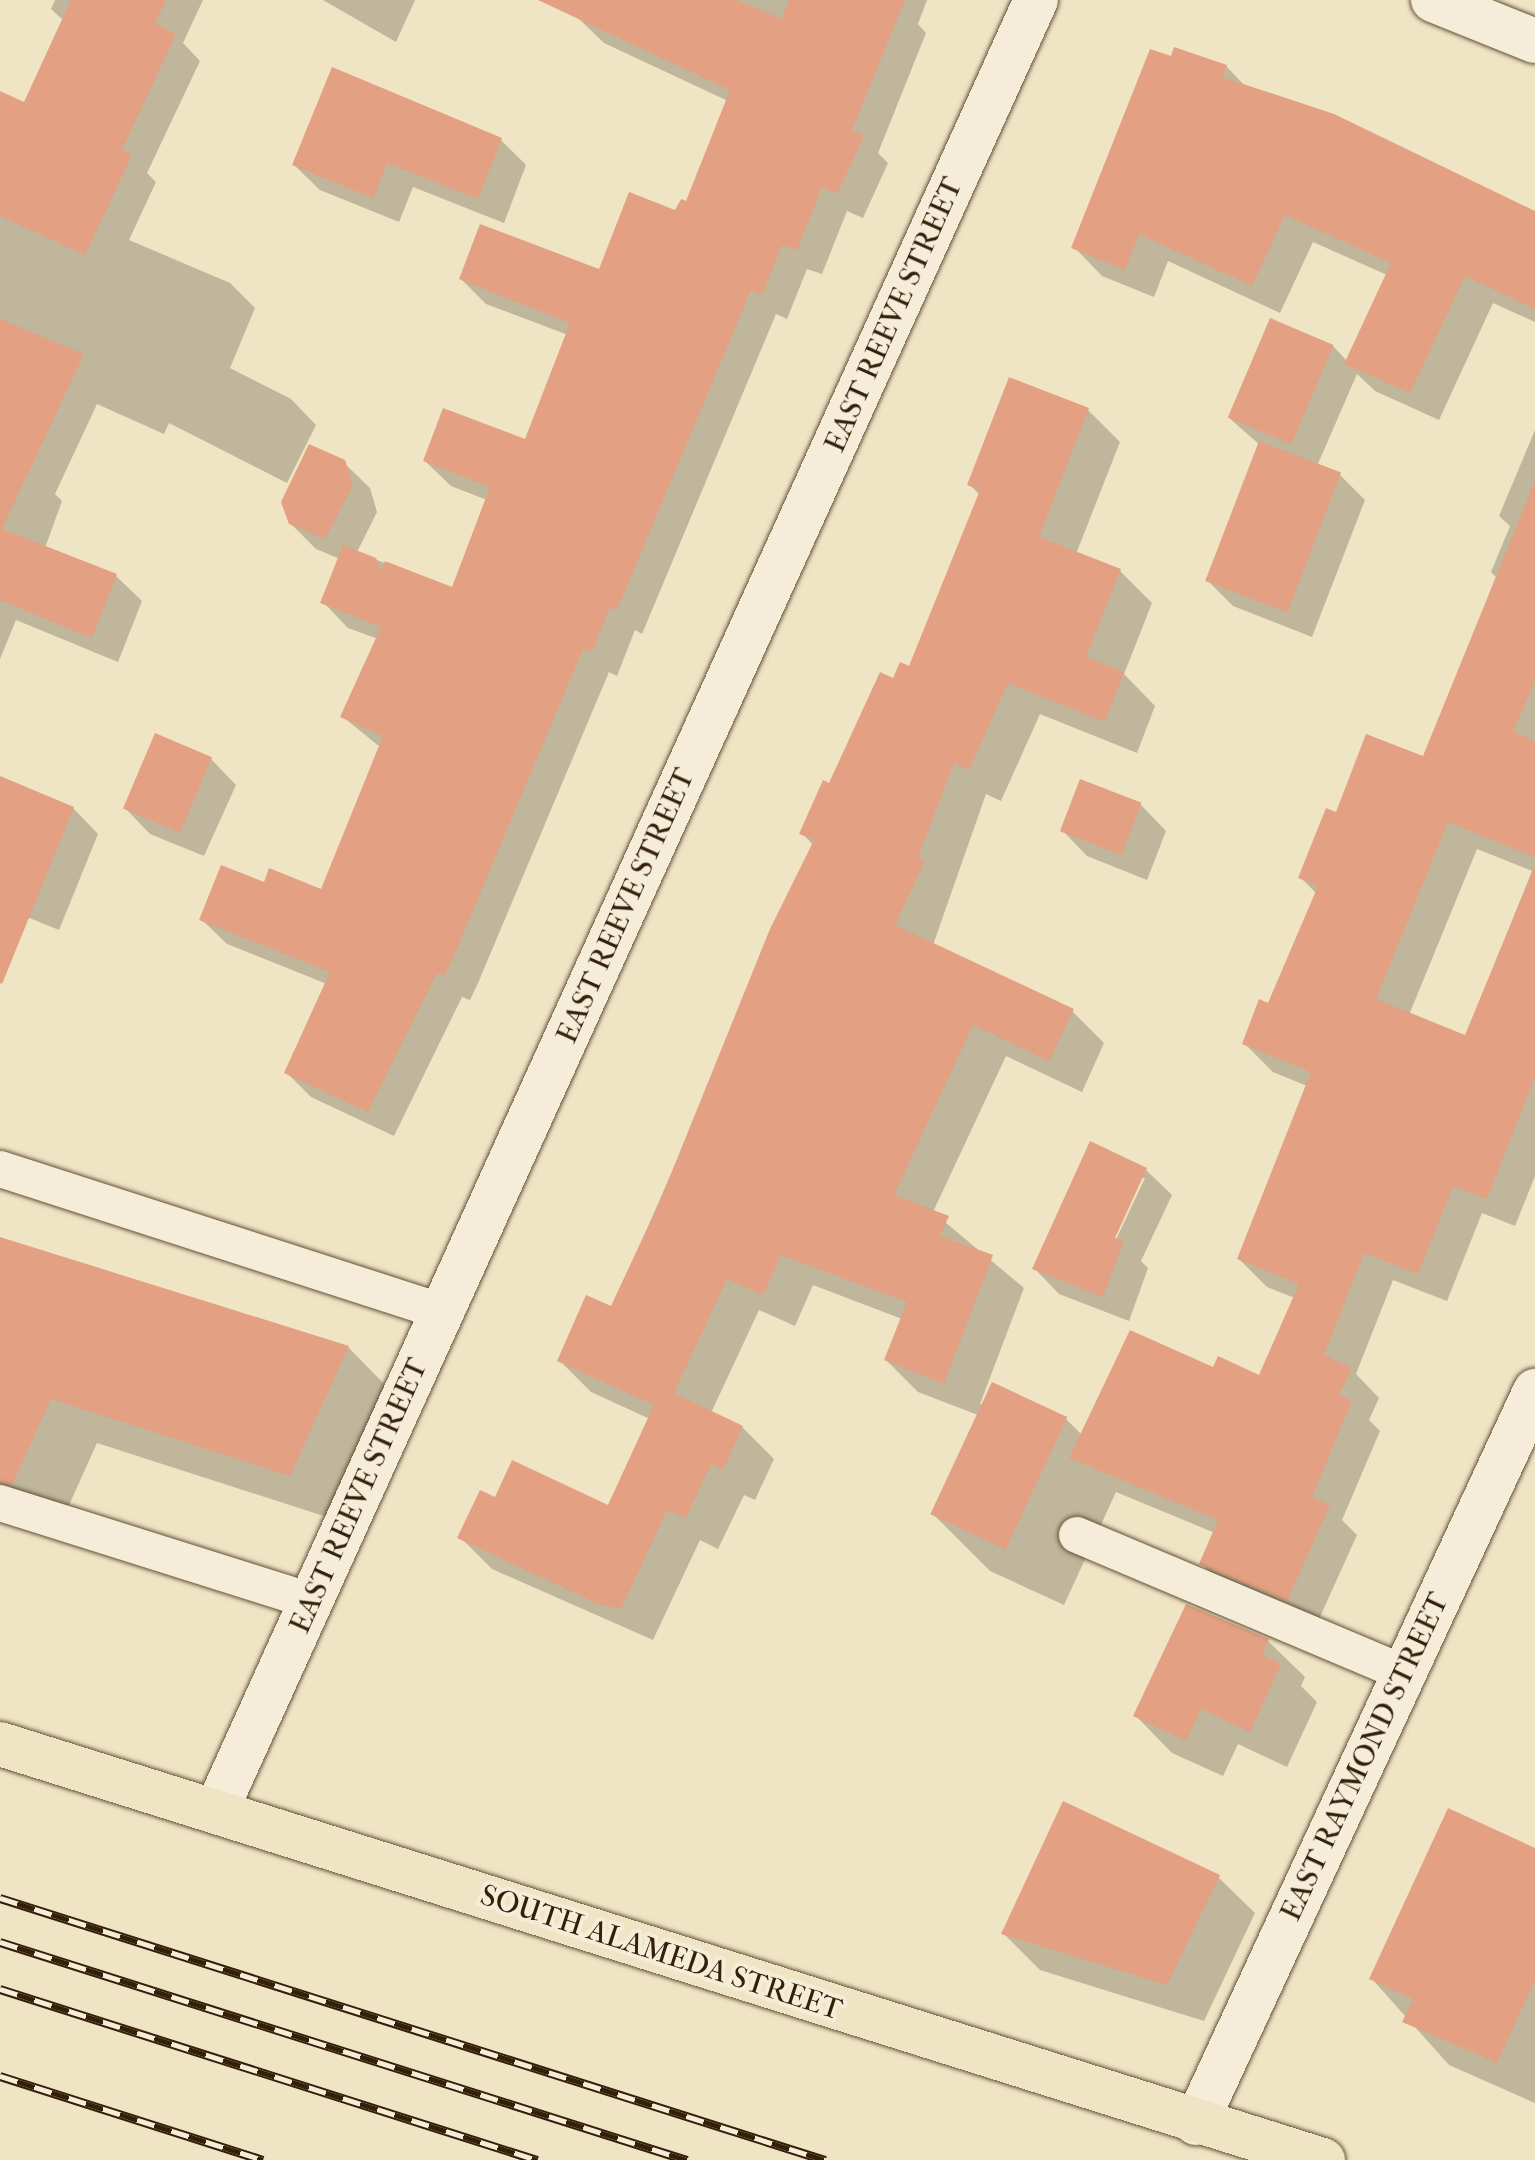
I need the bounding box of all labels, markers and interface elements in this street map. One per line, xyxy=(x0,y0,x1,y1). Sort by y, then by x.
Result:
street label: EAST REEVE STREET xyxy=(817,172,971,458)
street label: EAST REEVE STREET xyxy=(549,763,703,1049)
street label: EAST REEVE STREET xyxy=(282,1353,436,1639)
street label: EAST RAYMOND STREET xyxy=(1273,1587,1457,1927)
street label: SOUTH ALAMEDA STREET xyxy=(476,1877,846,2029)

